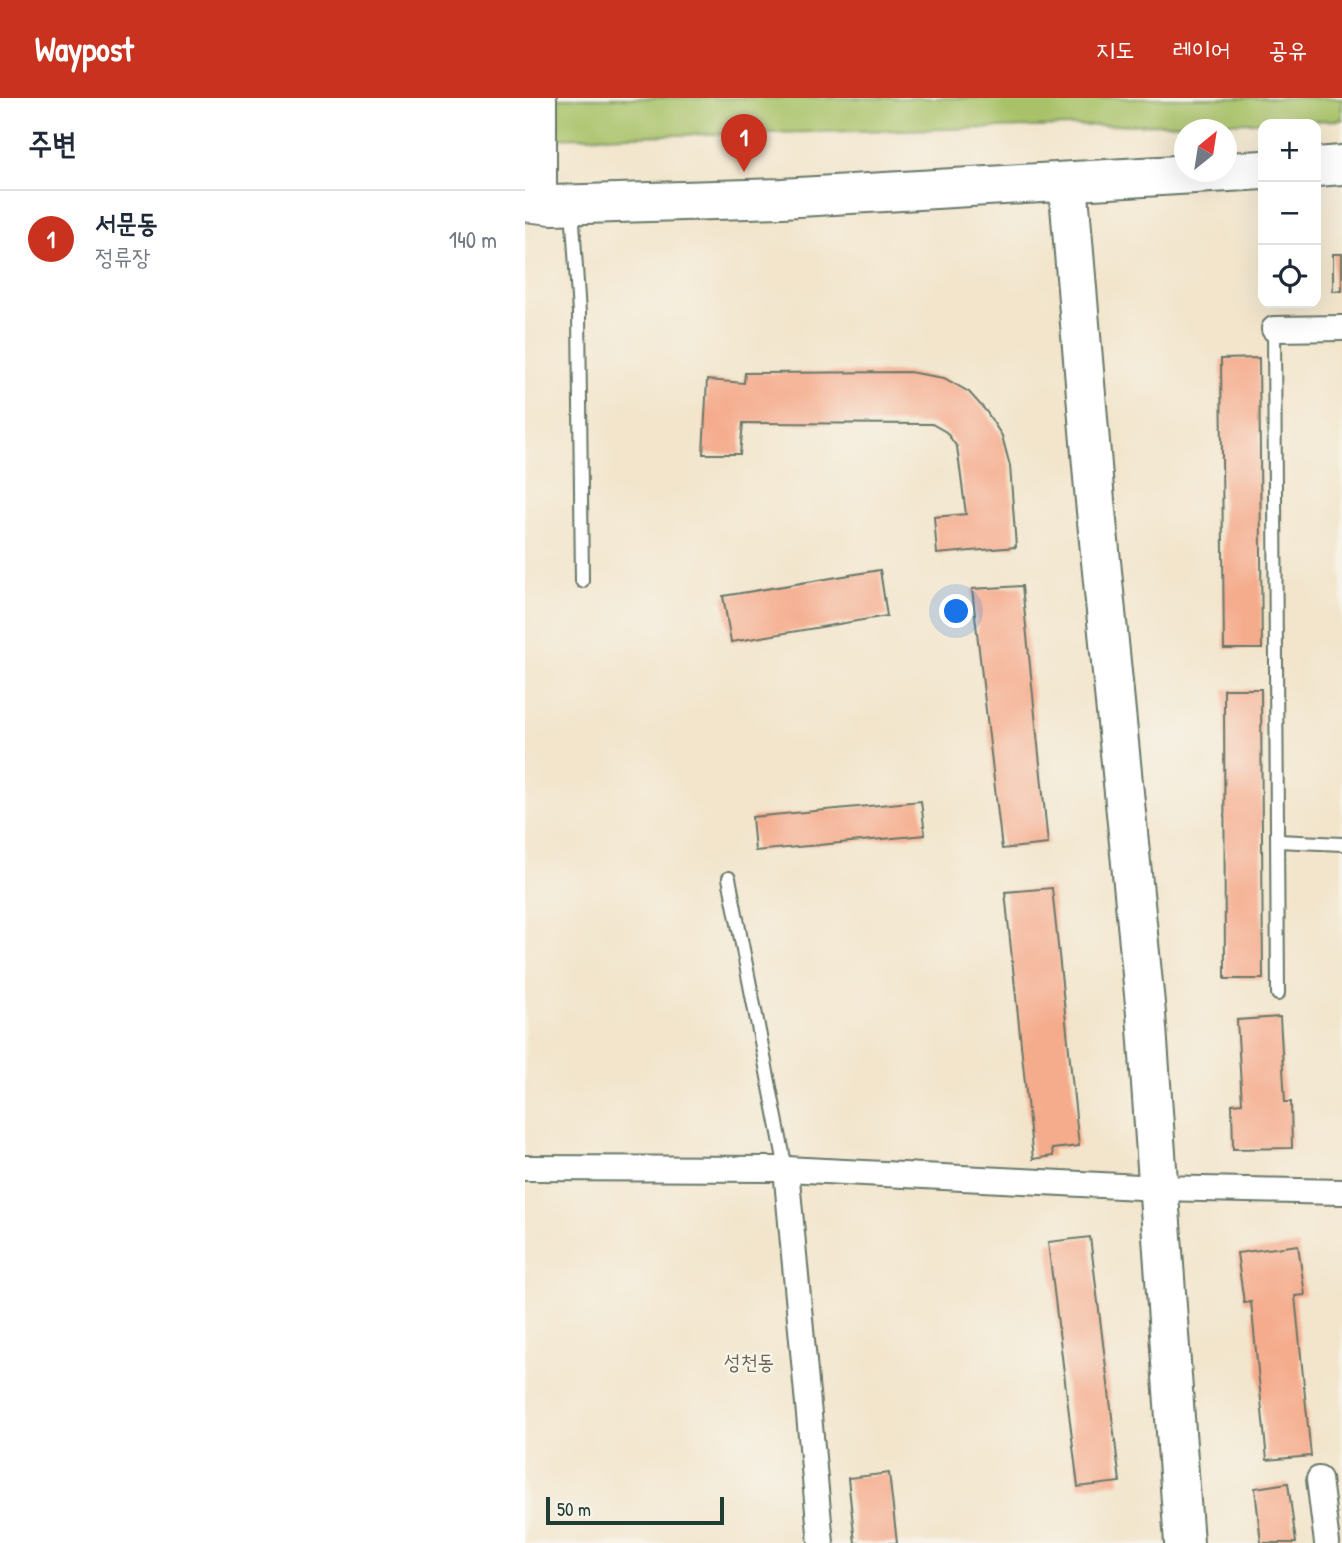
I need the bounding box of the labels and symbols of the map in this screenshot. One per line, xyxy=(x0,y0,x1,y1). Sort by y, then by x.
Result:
pin: 1 xyxy=(721,114,767,172)
north arrow xyxy=(1174,119,1237,182)
your location xyxy=(939,594,973,628)
district label: 성천동 xyxy=(724,1347,774,1376)
scale bar xyxy=(546,1494,725,1526)

